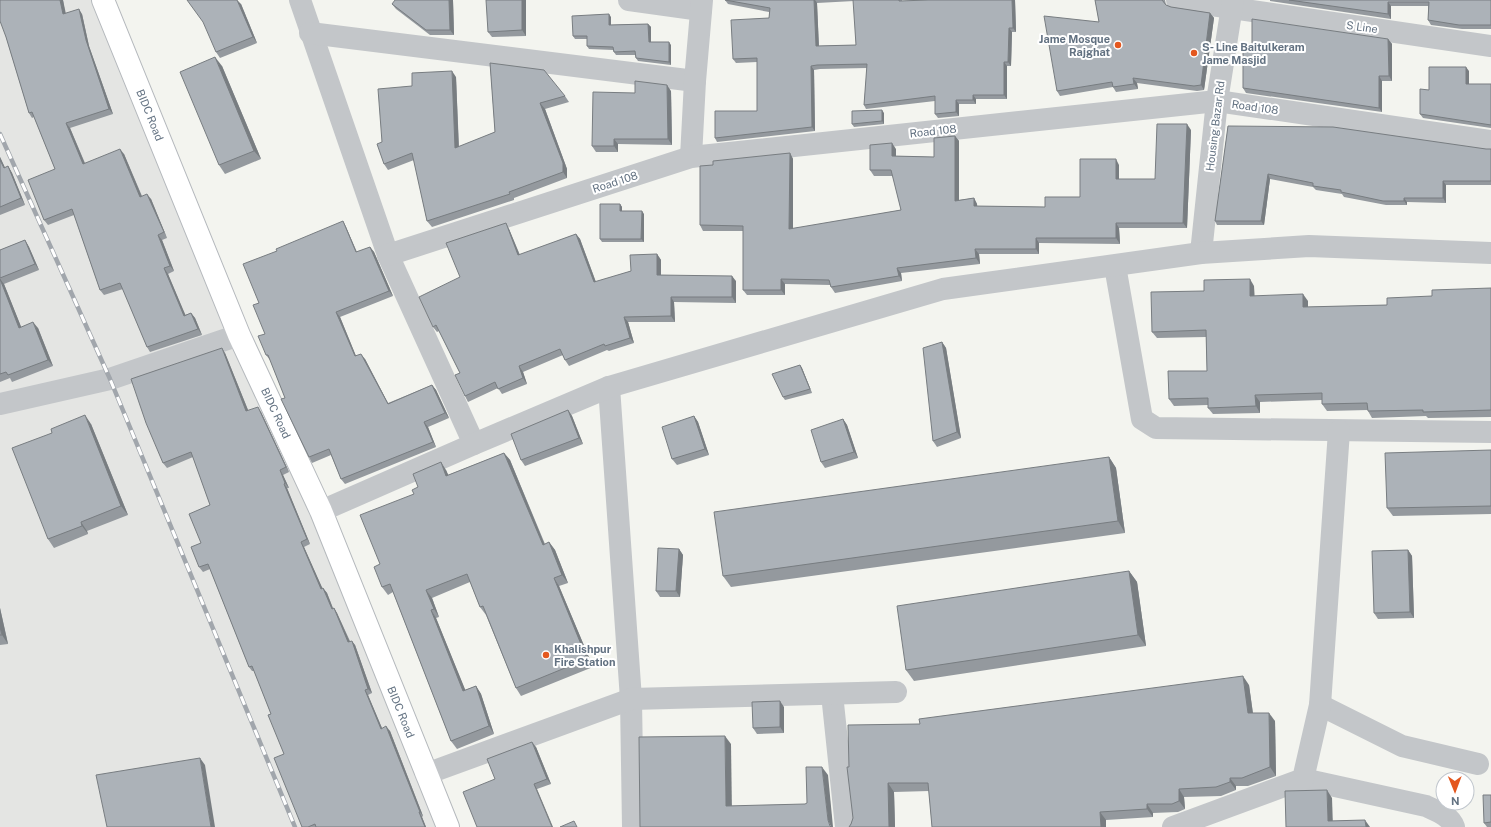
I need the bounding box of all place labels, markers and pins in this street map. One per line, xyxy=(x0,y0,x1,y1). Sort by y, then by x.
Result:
place label: Jame Mosque Rajghat xyxy=(1039,33,1110,58)
marker: Jame Mosque Rajghat xyxy=(1113,40,1123,50)
place label: S- Line Baitulkeram Jame Masjid xyxy=(1202,41,1305,66)
marker: S- Line Baitulkeram Jame Masjid xyxy=(1189,48,1199,58)
place label: Khalishpur Fire Station xyxy=(554,643,615,668)
marker: Khalishpur Fire Station xyxy=(541,650,551,660)

